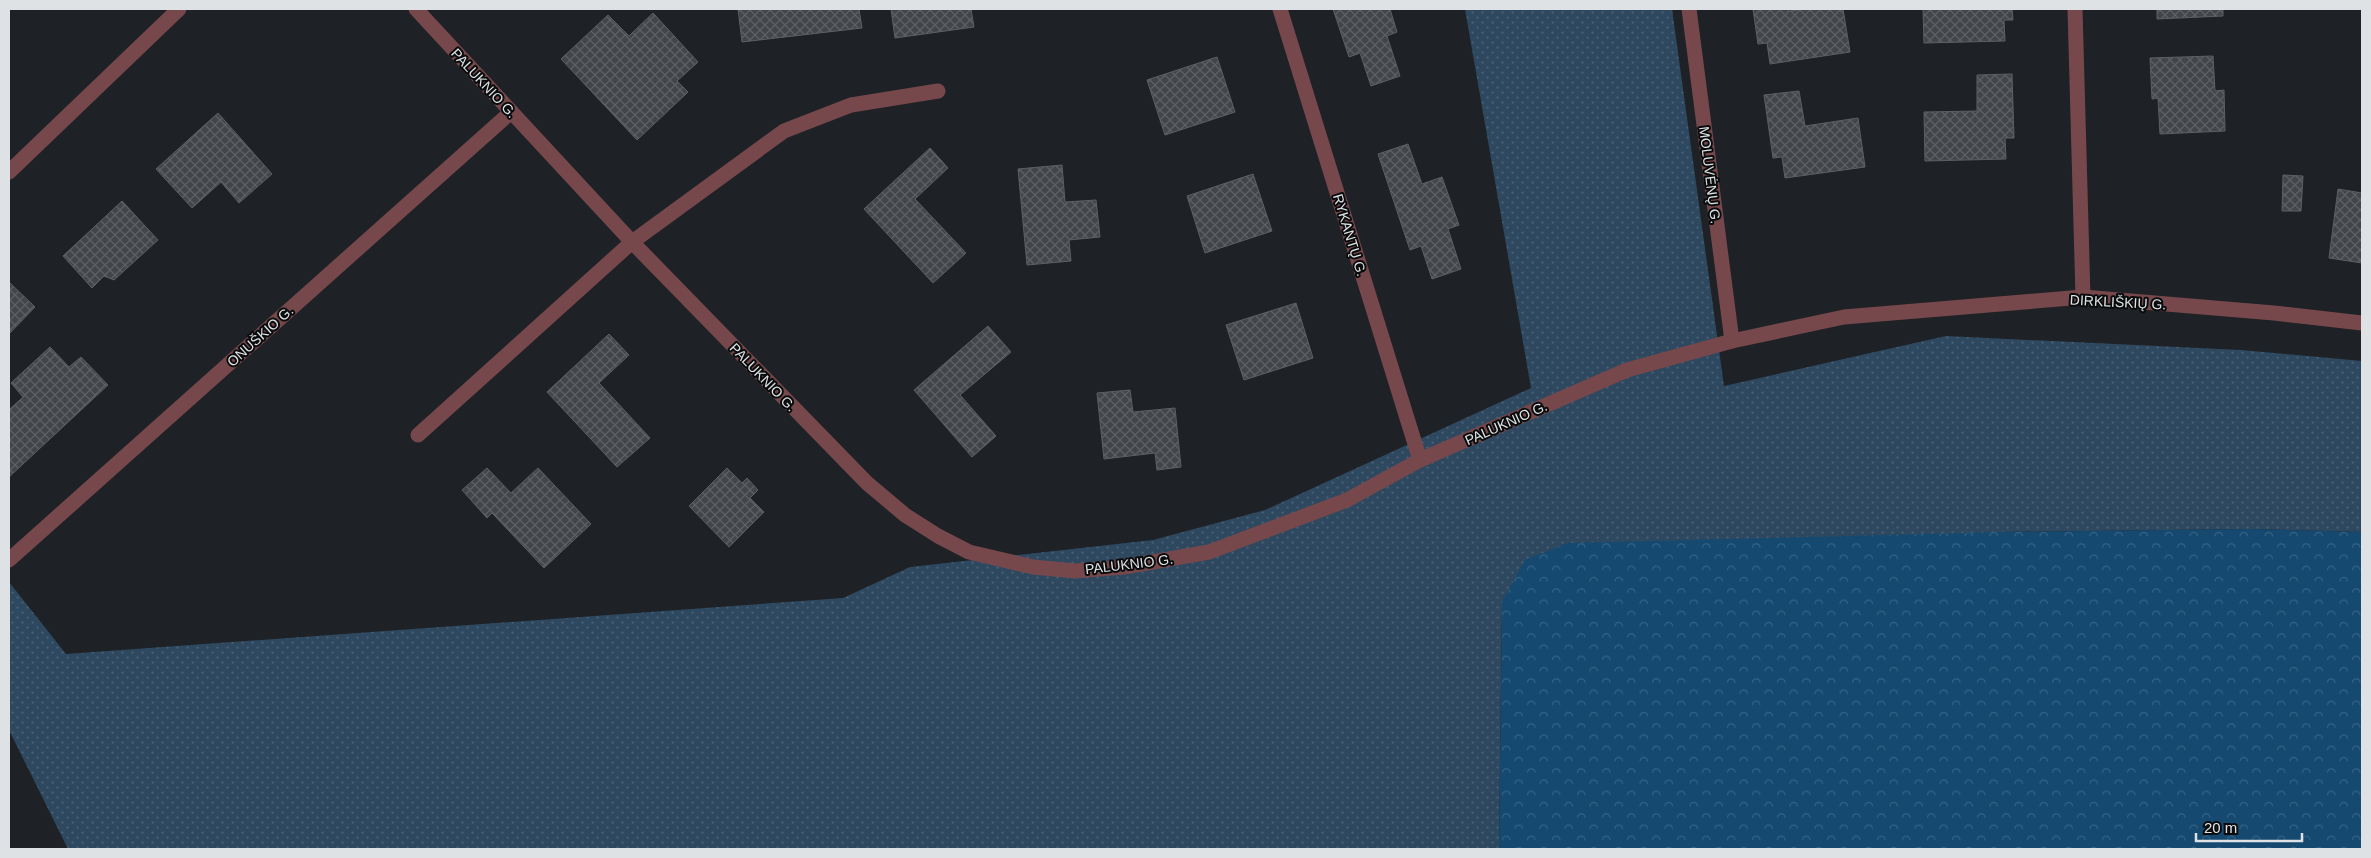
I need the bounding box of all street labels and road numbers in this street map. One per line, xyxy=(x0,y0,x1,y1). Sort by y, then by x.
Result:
street label: PALUKNIO G. xyxy=(448,45,520,121)
street label: MOLUVĖNŲ G. xyxy=(1696,125,1725,225)
street label: RYKANTŲ G. xyxy=(1330,192,1370,278)
street label: DIRKLIŠKIŲ G. xyxy=(2069,291,2167,313)
street label: ONUŠKIO G. xyxy=(224,302,296,370)
street label: PALUKNIO G. xyxy=(727,340,799,414)
street label: PALUKNIO G. xyxy=(1462,398,1550,448)
street label: PALUKNIO G. xyxy=(1084,551,1174,577)

